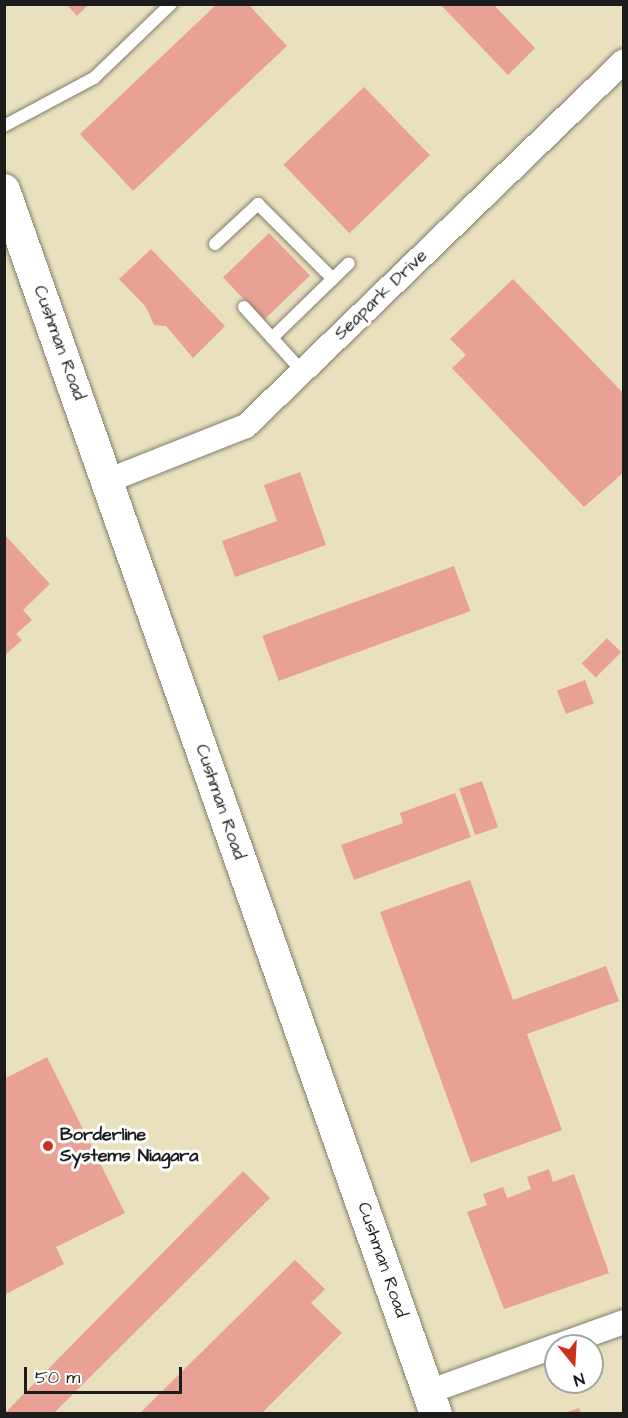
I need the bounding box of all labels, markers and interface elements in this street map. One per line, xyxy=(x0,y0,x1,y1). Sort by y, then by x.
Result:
street label: Seapark Drive xyxy=(330,245,432,345)
street label: Cushman Road xyxy=(28,283,90,403)
street label: Cushman Road xyxy=(190,741,250,863)
place label: Borderline Systems Niagara xyxy=(60,1125,198,1168)
marker: Borderline Systems Niagara xyxy=(41,1139,55,1153)
street label: Cushman Road xyxy=(352,1199,412,1321)
north arrow xyxy=(544,1334,604,1394)
scale bar xyxy=(27,1355,184,1393)
text: 50 m xyxy=(35,1365,80,1390)
text: N xyxy=(571,1367,587,1391)

